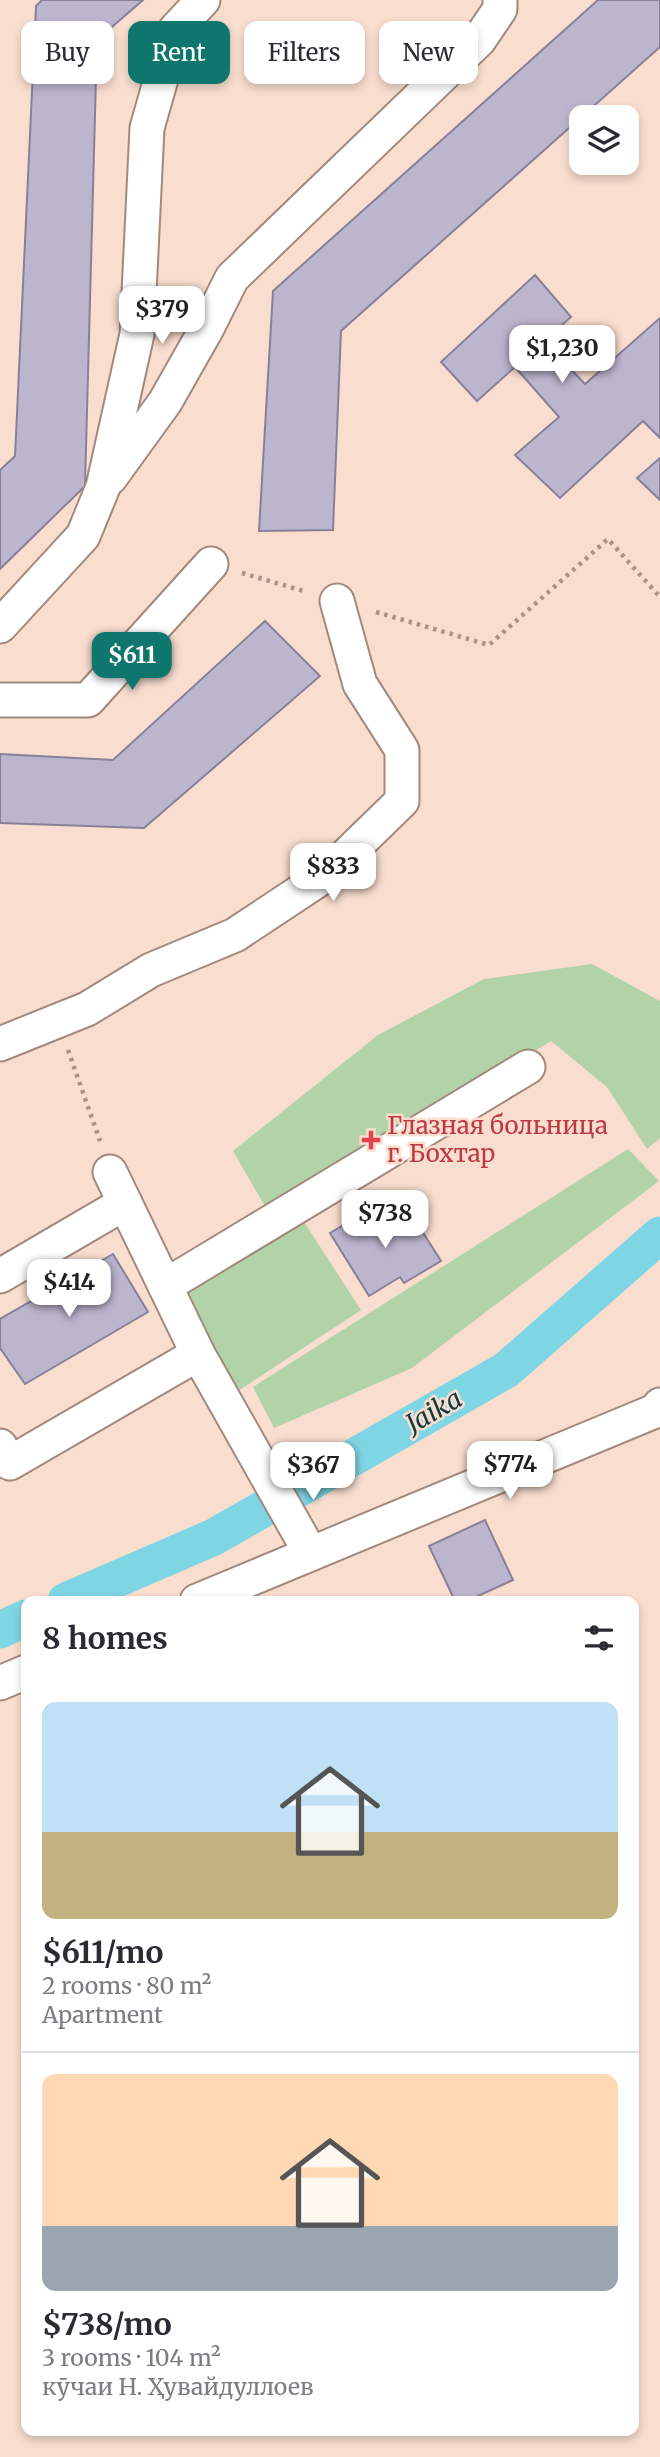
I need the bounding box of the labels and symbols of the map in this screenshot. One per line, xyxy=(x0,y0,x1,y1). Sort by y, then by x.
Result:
pin: $379 xyxy=(121,286,203,346)
pin: $1,230 xyxy=(505,326,619,385)
pin: $611 xyxy=(91,632,173,692)
pin: $833 xyxy=(292,844,374,903)
place label: Глазная больница г. Бохтар xyxy=(387,1110,608,1169)
marker: Глазная больница г. Бохтар xyxy=(361,1130,381,1150)
pin: $738 xyxy=(344,1190,426,1250)
pin: $414 xyxy=(28,1260,110,1319)
water label: Jaika xyxy=(397,1381,468,1441)
pin: $367 xyxy=(272,1442,354,1502)
pin: $774 xyxy=(469,1442,551,1501)

